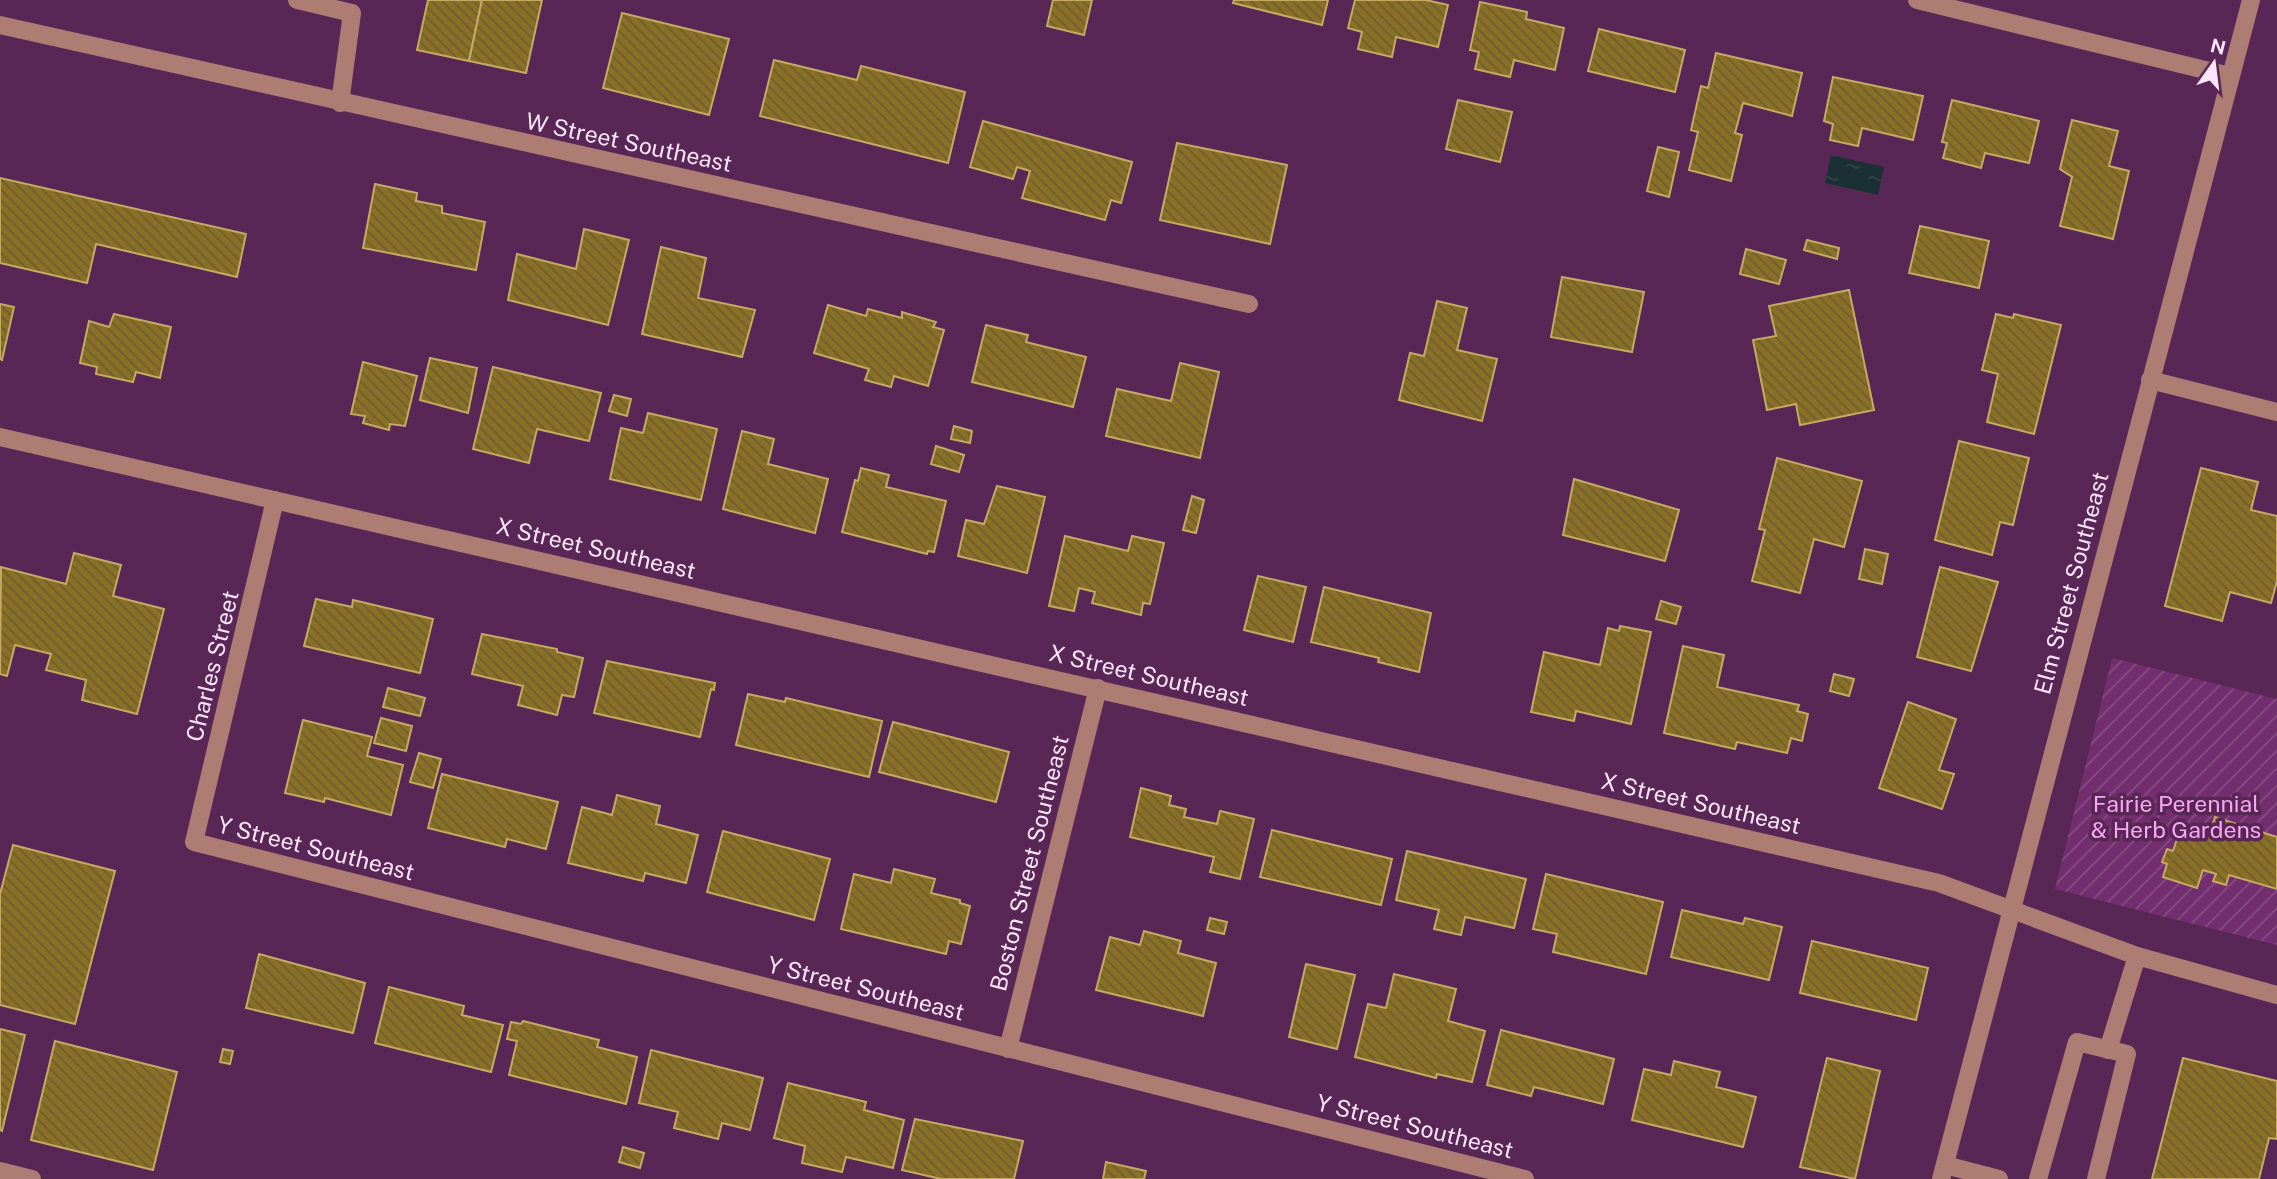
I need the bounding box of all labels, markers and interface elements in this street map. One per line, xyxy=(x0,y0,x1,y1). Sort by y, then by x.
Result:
north arrow xyxy=(2179,28,2249,98)
text: N xyxy=(2208,34,2228,59)
street label: W Street Southeast xyxy=(523,107,735,177)
street label: Elm Street Southeast xyxy=(2028,469,2114,697)
street label: X Street Southeast xyxy=(494,512,698,584)
street label: Charles Street xyxy=(180,588,244,744)
street label: X Street Southeast xyxy=(1047,639,1251,711)
street label: Boston Street Southeast xyxy=(984,732,1074,994)
street label: X Street Southeast xyxy=(1599,767,1803,839)
park label: Fairie Perennial & Herb Gardens xyxy=(2091,790,2261,843)
street label: Y Street Southeast xyxy=(215,810,417,886)
street label: Y Street Southeast xyxy=(765,950,967,1026)
street label: Y Street Southeast xyxy=(1314,1088,1516,1164)

